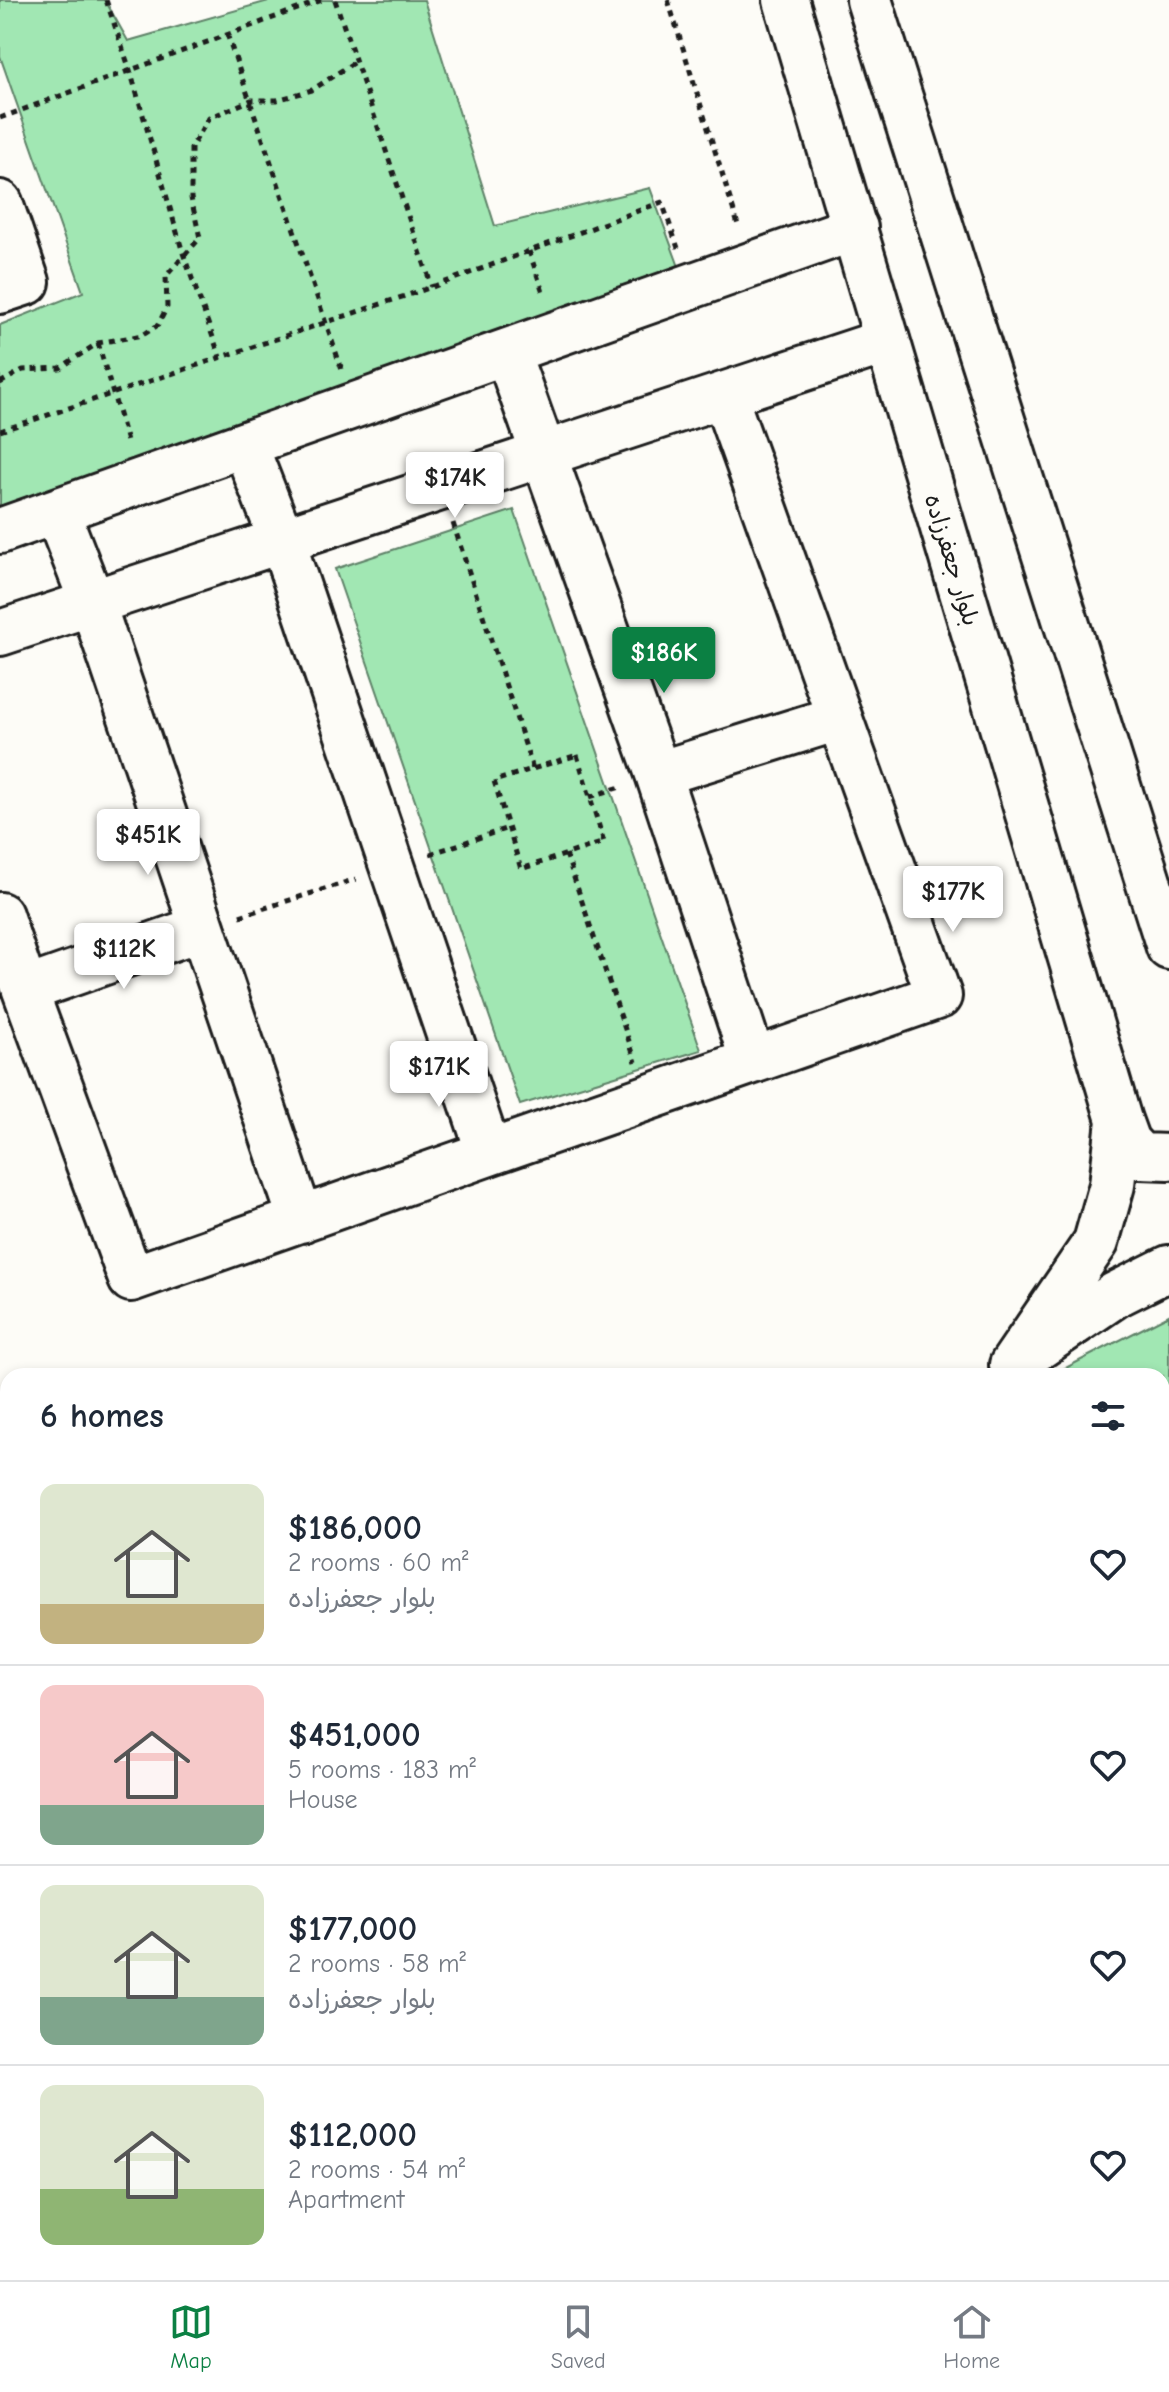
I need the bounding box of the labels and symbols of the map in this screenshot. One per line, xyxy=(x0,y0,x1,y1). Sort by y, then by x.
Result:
pin: $174K xyxy=(399,452,511,520)
street label: بلوار جعفرزاده xyxy=(918,491,985,630)
pin: $186K xyxy=(608,627,720,695)
pin: $451K xyxy=(92,809,204,877)
pin: $177K xyxy=(897,866,1009,934)
pin: $112K xyxy=(68,923,180,991)
pin: $171K xyxy=(383,1041,495,1109)

